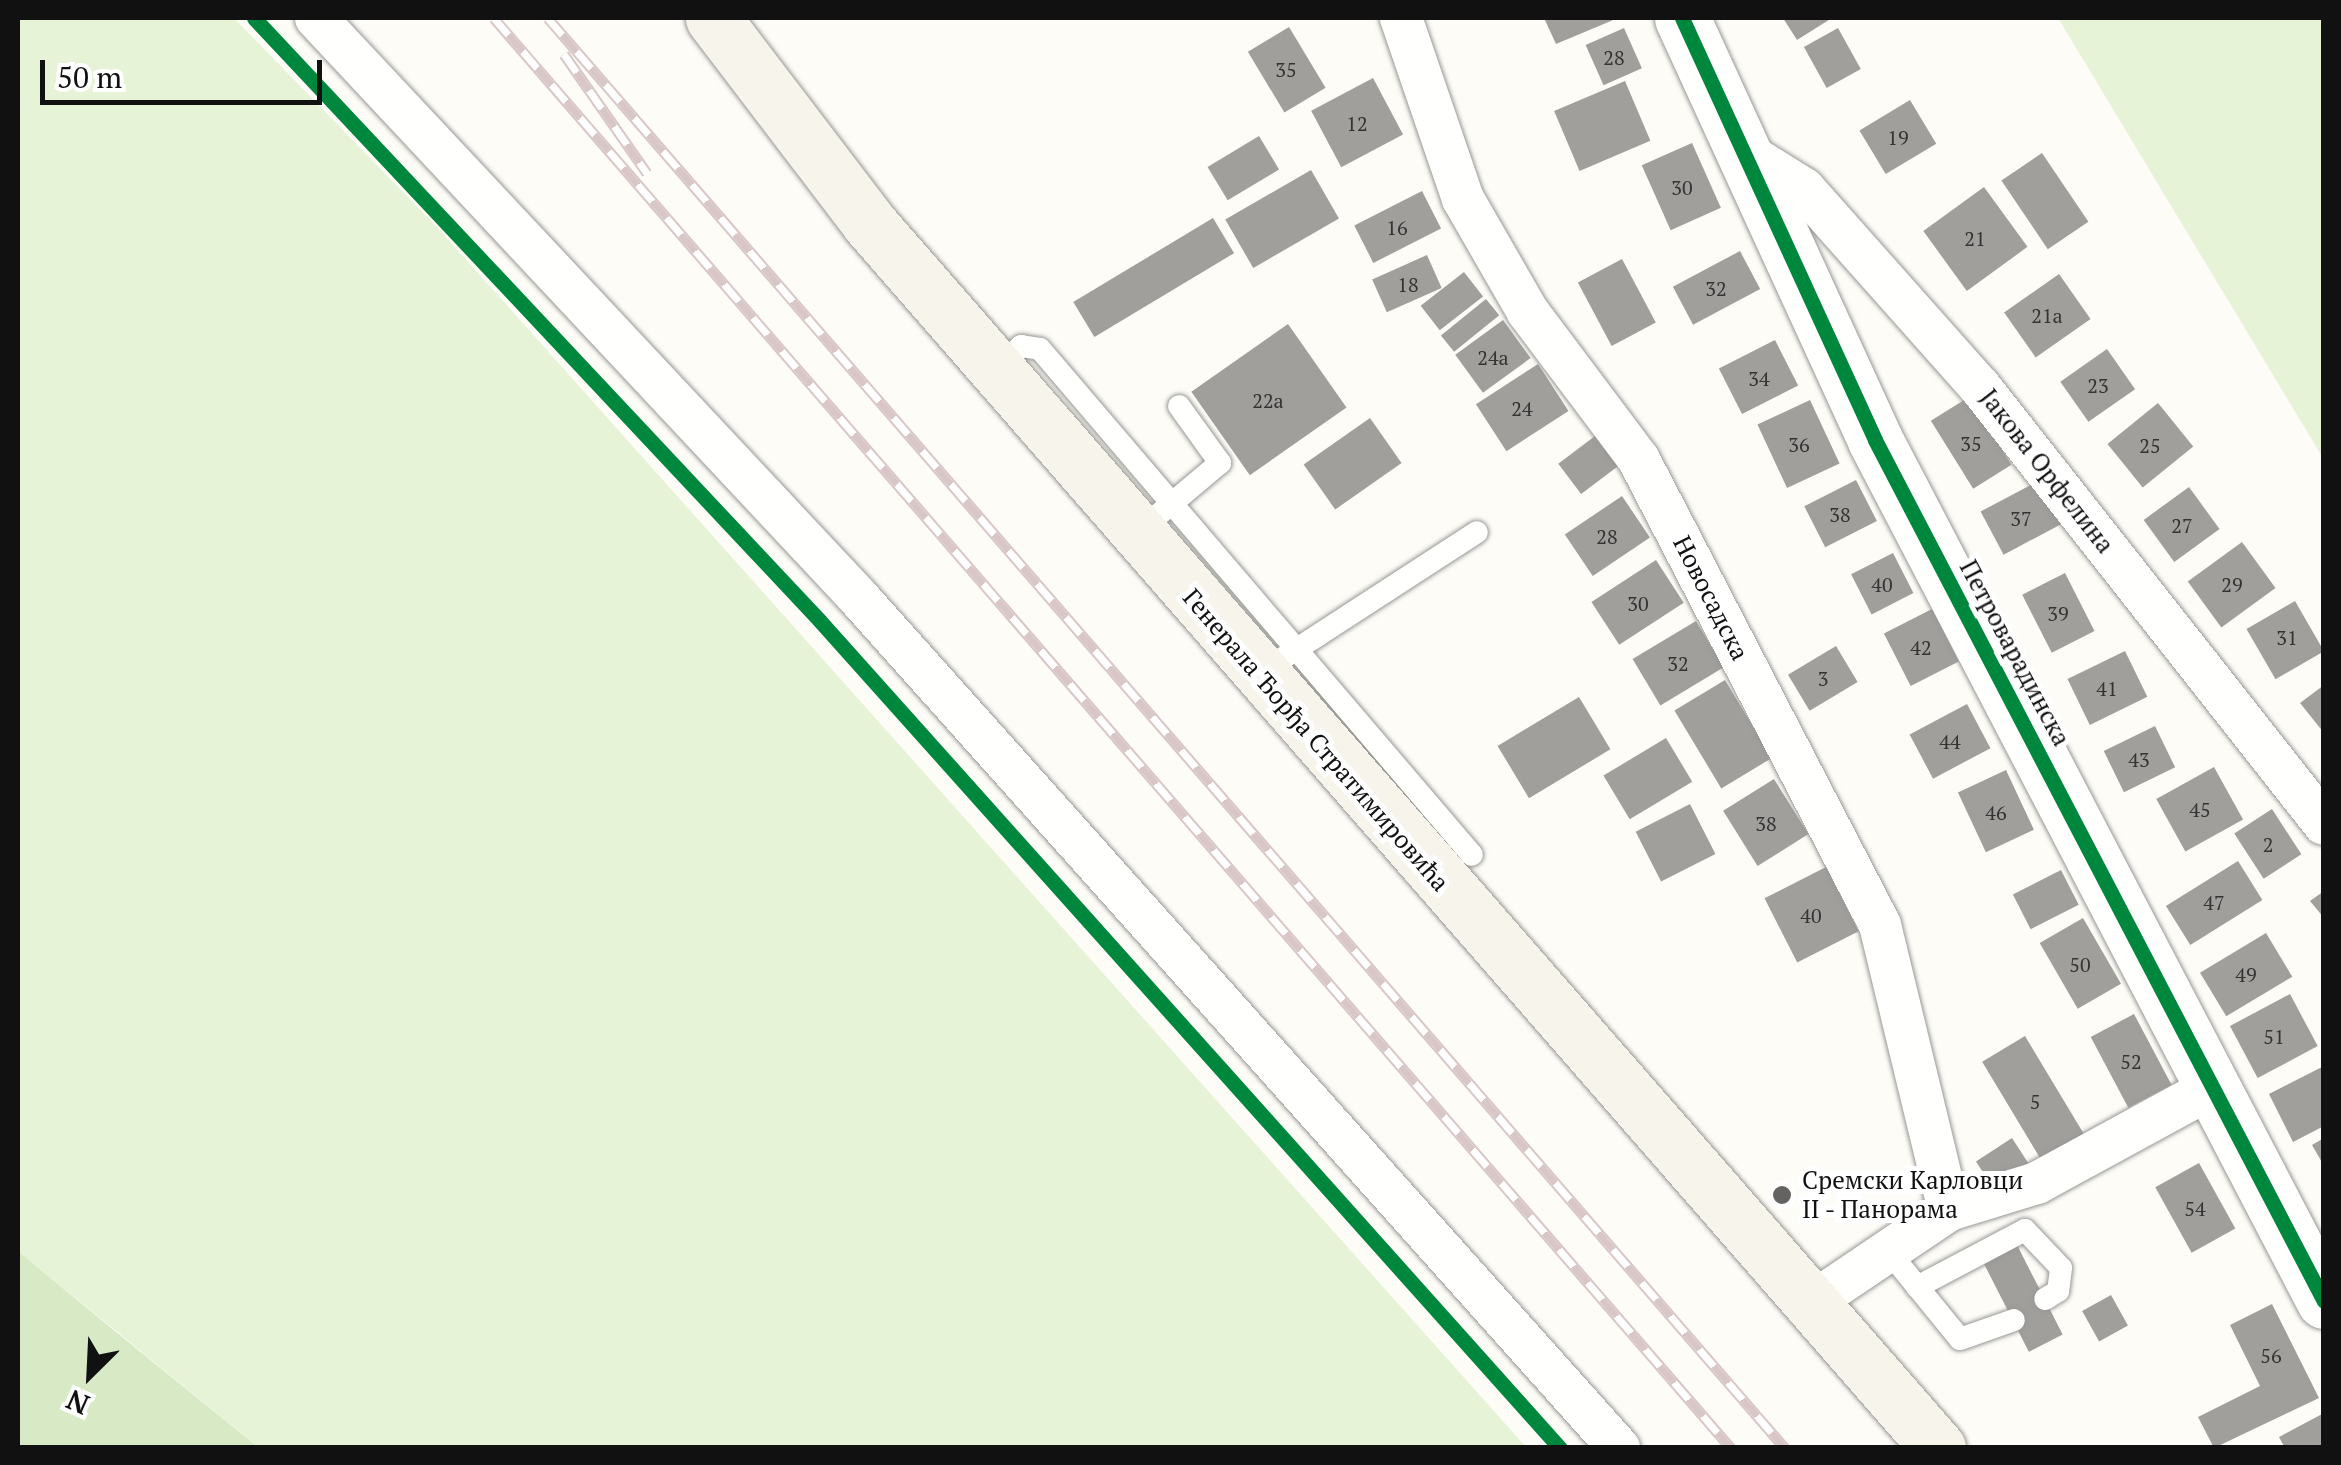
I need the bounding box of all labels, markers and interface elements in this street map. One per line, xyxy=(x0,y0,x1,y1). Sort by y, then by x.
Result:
scale bar xyxy=(45,40,328,102)
house number: 28 xyxy=(1603,45,1625,69)
text: 50 m xyxy=(57,57,122,97)
house number: 35 xyxy=(1275,57,1297,81)
house number: 12 xyxy=(1346,111,1368,135)
house number: 19 xyxy=(1887,125,1909,149)
house number: 30 xyxy=(1671,175,1693,199)
house number: 16 xyxy=(1386,215,1408,239)
house number: 21 xyxy=(1964,226,1986,250)
house number: 18 xyxy=(1397,272,1419,296)
house number: 32 xyxy=(1705,276,1727,300)
house number: 21a xyxy=(2031,303,2063,327)
house number: 24a xyxy=(1477,345,1509,369)
house number: 34 xyxy=(1748,366,1770,390)
house number: 23 xyxy=(2087,373,2109,397)
street label: Јакова Орфелина xyxy=(1974,383,2120,559)
house number: 22a xyxy=(1252,388,1284,412)
house number: 24 xyxy=(1511,396,1533,420)
house number: 35 xyxy=(1960,431,1982,455)
house number: 36 xyxy=(1788,432,1810,456)
house number: 25 xyxy=(2139,433,2161,457)
house number: 38 xyxy=(1829,502,1851,526)
house number: 37 xyxy=(2010,506,2032,530)
house number: 27 xyxy=(2171,513,2193,537)
house number: 28 xyxy=(1596,524,1618,548)
street label: Новосадска xyxy=(1667,531,1755,665)
street label: Петроварадинска xyxy=(1953,555,2077,751)
house number: 40 xyxy=(1871,572,1893,596)
house number: 29 xyxy=(2221,572,2243,596)
street label: Генерала Ђорђа Стратимировића xyxy=(1177,583,1455,897)
house number: 30 xyxy=(1627,591,1649,615)
house number: 39 xyxy=(2047,601,2069,625)
house number: 31 xyxy=(2276,625,2298,649)
house number: 42 xyxy=(1910,635,1932,659)
house number: 32 xyxy=(1667,651,1689,675)
house number: 3 xyxy=(1818,666,1828,690)
house number: 41 xyxy=(2096,676,2118,700)
house number: 44 xyxy=(1939,729,1961,753)
house number: 43 xyxy=(2128,747,2150,771)
house number: 45 xyxy=(2189,797,2211,821)
house number: 46 xyxy=(1985,800,2007,824)
house number: 38 xyxy=(1755,811,1777,835)
house number: 2 xyxy=(2263,832,2273,856)
house number: 47 xyxy=(2203,890,2225,914)
house number: 40 xyxy=(1800,903,1822,927)
house number: 50 xyxy=(2069,952,2091,976)
house number: 49 xyxy=(2235,962,2257,986)
house number: 51 xyxy=(2263,1024,2285,1048)
house number: 52 xyxy=(2120,1049,2142,1073)
house number: 5 xyxy=(2030,1089,2040,1113)
place label: Сремски Карловци II - Панорама xyxy=(1802,1166,2023,1225)
marker: Сремски Карловци II - Панорама xyxy=(1771,1184,1793,1206)
house number: 54 xyxy=(2184,1196,2206,1220)
north arrow xyxy=(40,1325,140,1425)
house number: 56 xyxy=(2260,1343,2282,1367)
text: N xyxy=(60,1382,95,1424)

